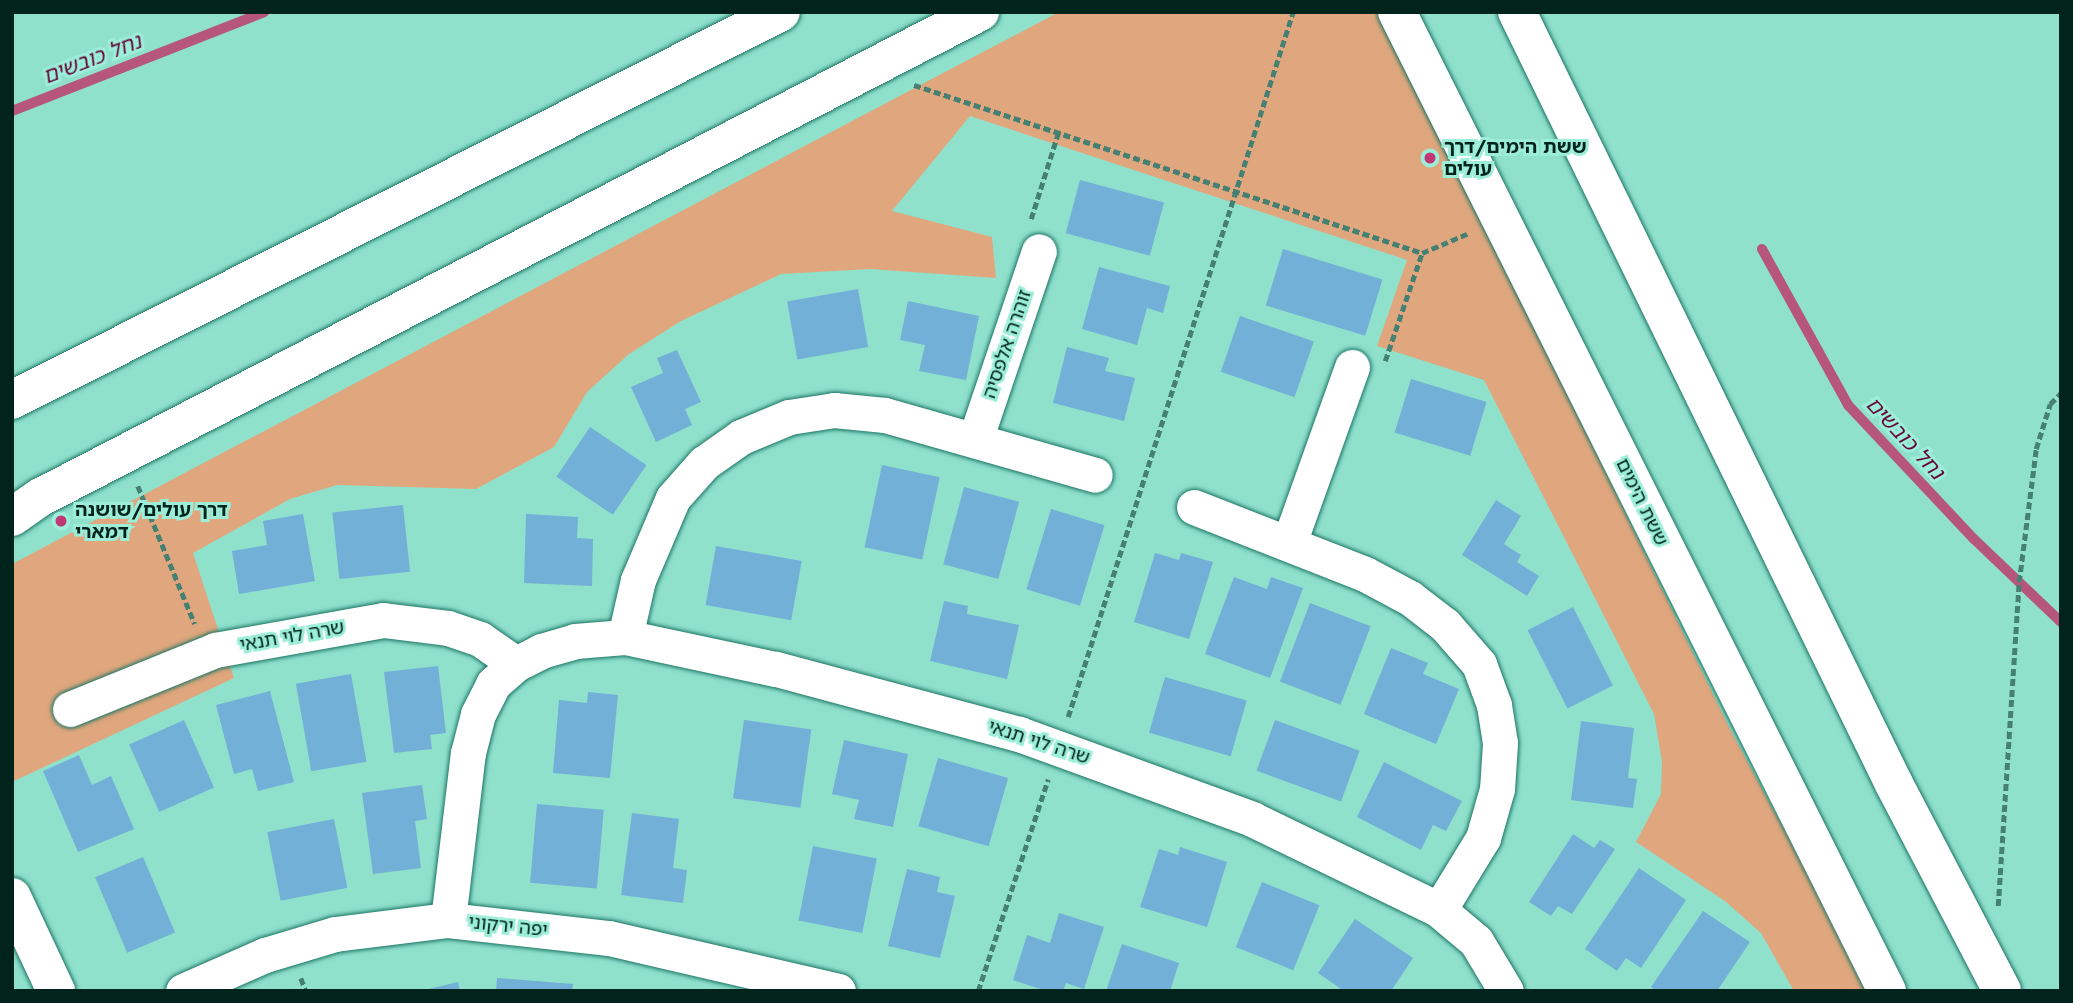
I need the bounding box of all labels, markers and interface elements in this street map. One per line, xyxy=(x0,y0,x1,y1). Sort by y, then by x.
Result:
water label: נחל כובשים xyxy=(39,29,145,89)
place label: ששת הימים/דרך עולים xyxy=(1444,136,1587,180)
marker: ששת הימים/דרך עולים xyxy=(1422,150,1438,166)
street label: זוהרה אלפסיה xyxy=(978,287,1036,401)
water label: נחל כובשים xyxy=(1861,392,1949,484)
street label: ששת הימים xyxy=(1611,455,1673,549)
place label: דרך עולים/שושנה דמארי xyxy=(75,499,228,543)
marker: דרך עולים/שושנה דמארי xyxy=(53,513,69,529)
street label: שרה לוי תנאי xyxy=(238,616,346,656)
street label: שרה לוי תנאי xyxy=(985,715,1093,769)
street label: יפה ירקוני xyxy=(467,911,549,941)

